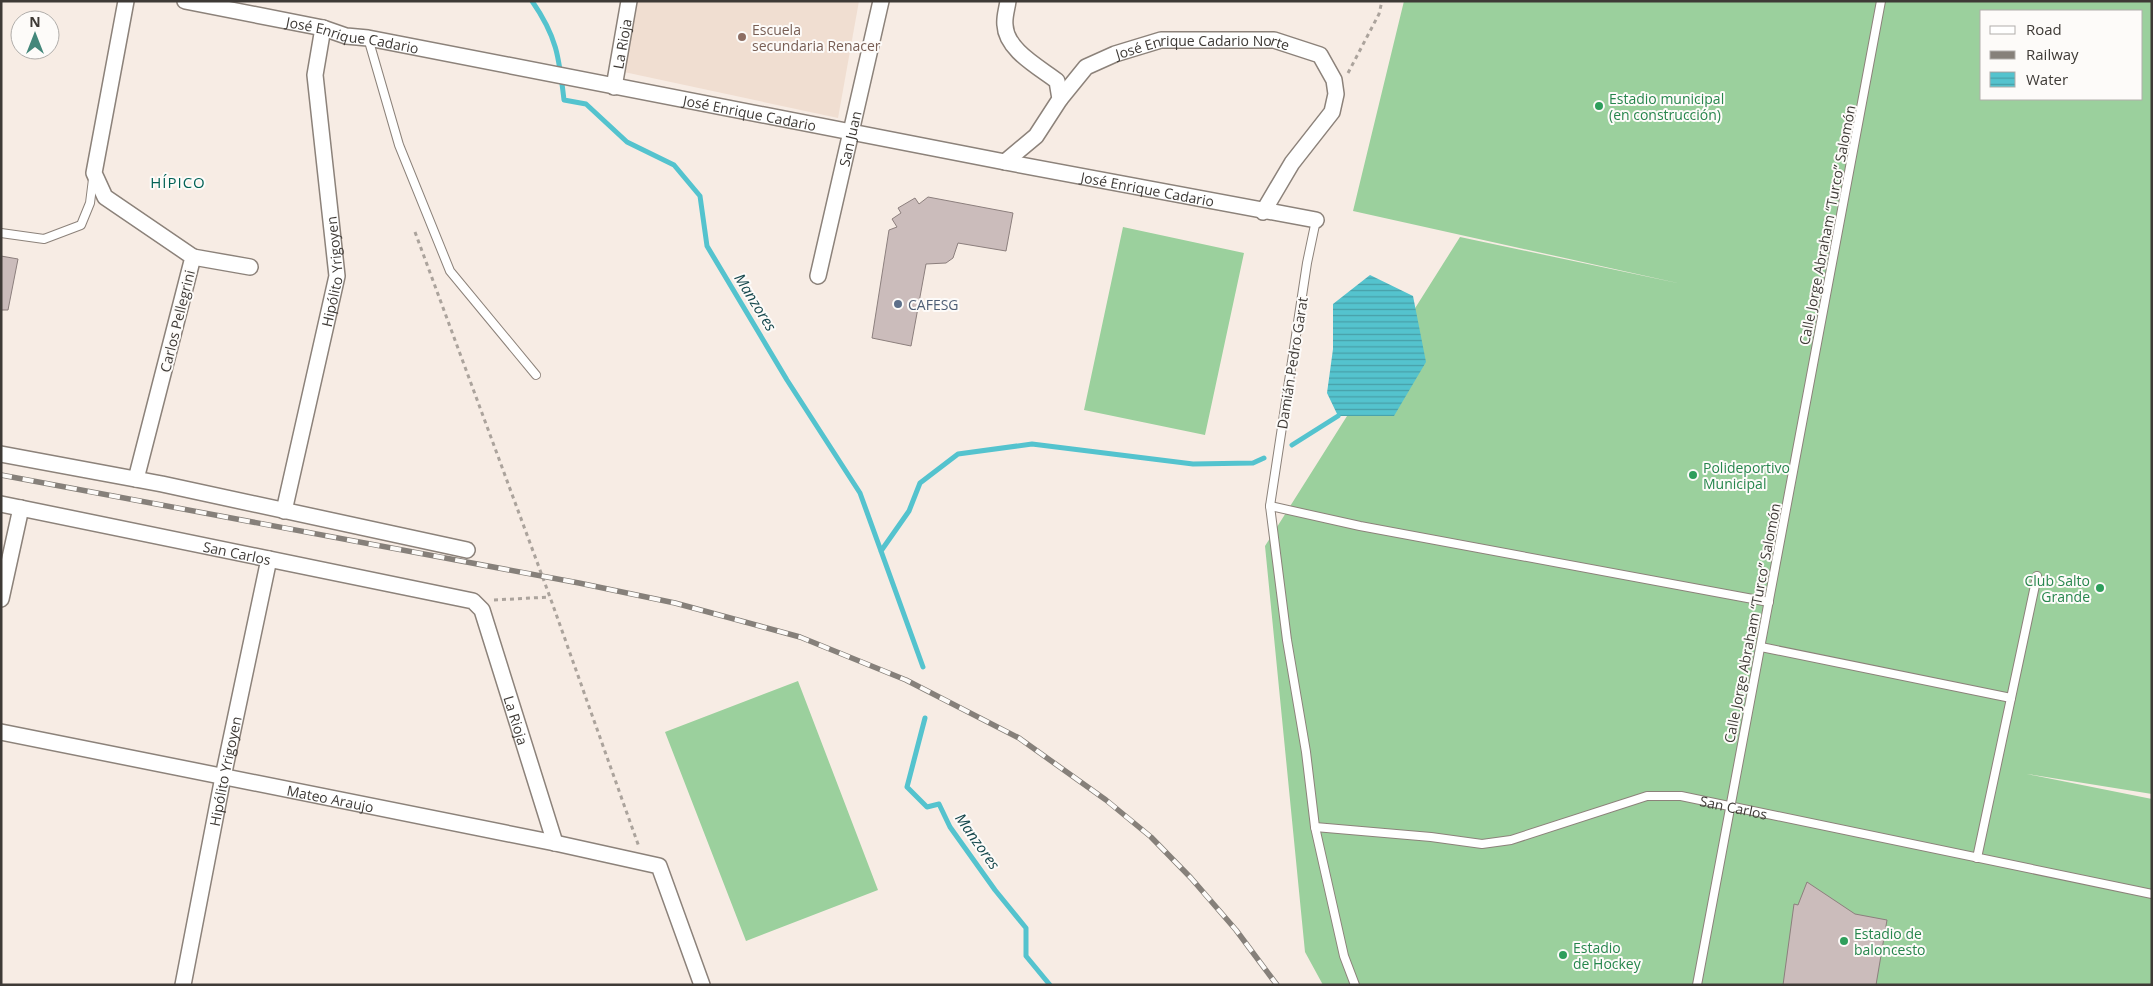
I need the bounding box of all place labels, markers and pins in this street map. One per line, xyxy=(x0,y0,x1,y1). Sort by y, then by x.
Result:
place label: Escuela secundaria Renacer xyxy=(752,20,881,55)
marker: Escuela secundaria Renacer xyxy=(736,31,748,43)
place label: Estadio municipal (en construcción) xyxy=(1609,89,1724,124)
marker: Estadio municipal (en construcción) xyxy=(1593,100,1605,112)
place label: CAFESG xyxy=(908,295,959,314)
marker: CAFESG xyxy=(892,298,904,310)
place label: Polideportivo Municipal xyxy=(1703,458,1790,493)
marker: Polideportivo Municipal xyxy=(1687,469,1699,481)
place label: Club Salto Grande xyxy=(2024,571,2090,606)
marker: Club Salto Grande xyxy=(2094,582,2106,594)
place label: Estadio de baloncesto xyxy=(1854,924,1926,959)
marker: Estadio de baloncesto xyxy=(1838,935,1850,947)
place label: Estadio de Hockey xyxy=(1573,938,1642,973)
marker: Estadio de Hockey xyxy=(1557,949,1569,961)

